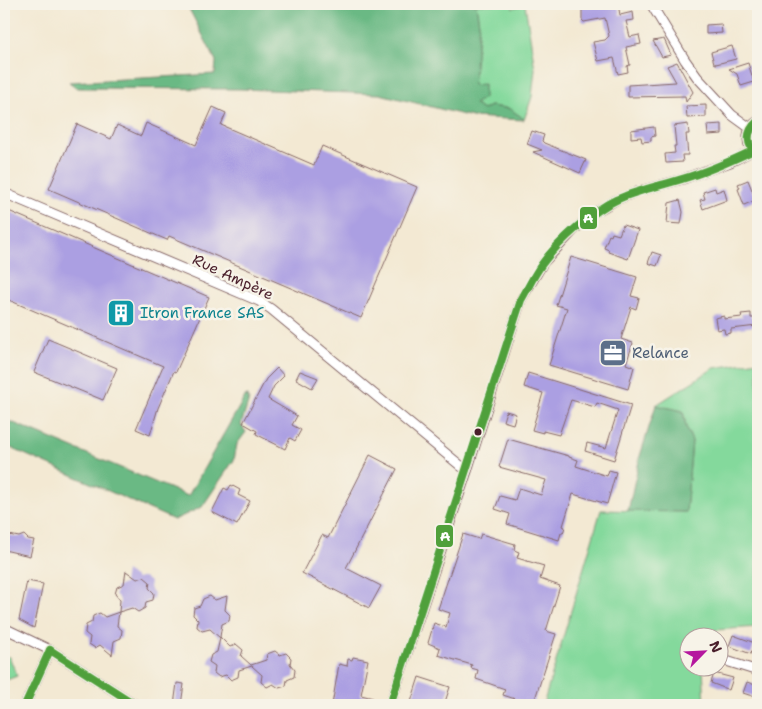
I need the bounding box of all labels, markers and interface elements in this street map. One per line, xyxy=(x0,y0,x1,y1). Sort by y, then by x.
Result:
line badge: A xyxy=(579,206,598,230)
text: A xyxy=(583,209,594,227)
street label: Rue Ampère xyxy=(189,250,277,304)
building icon: Itron France SAS xyxy=(106,298,136,328)
place label: Itron France SAS xyxy=(140,303,264,323)
office icon: Relance xyxy=(598,338,628,368)
place label: Relance xyxy=(632,343,689,363)
unlabelled marker xyxy=(473,427,483,437)
line badge: A xyxy=(435,524,454,548)
text: A xyxy=(440,527,451,545)
north arrow xyxy=(680,626,730,676)
text: N xyxy=(705,638,726,655)

